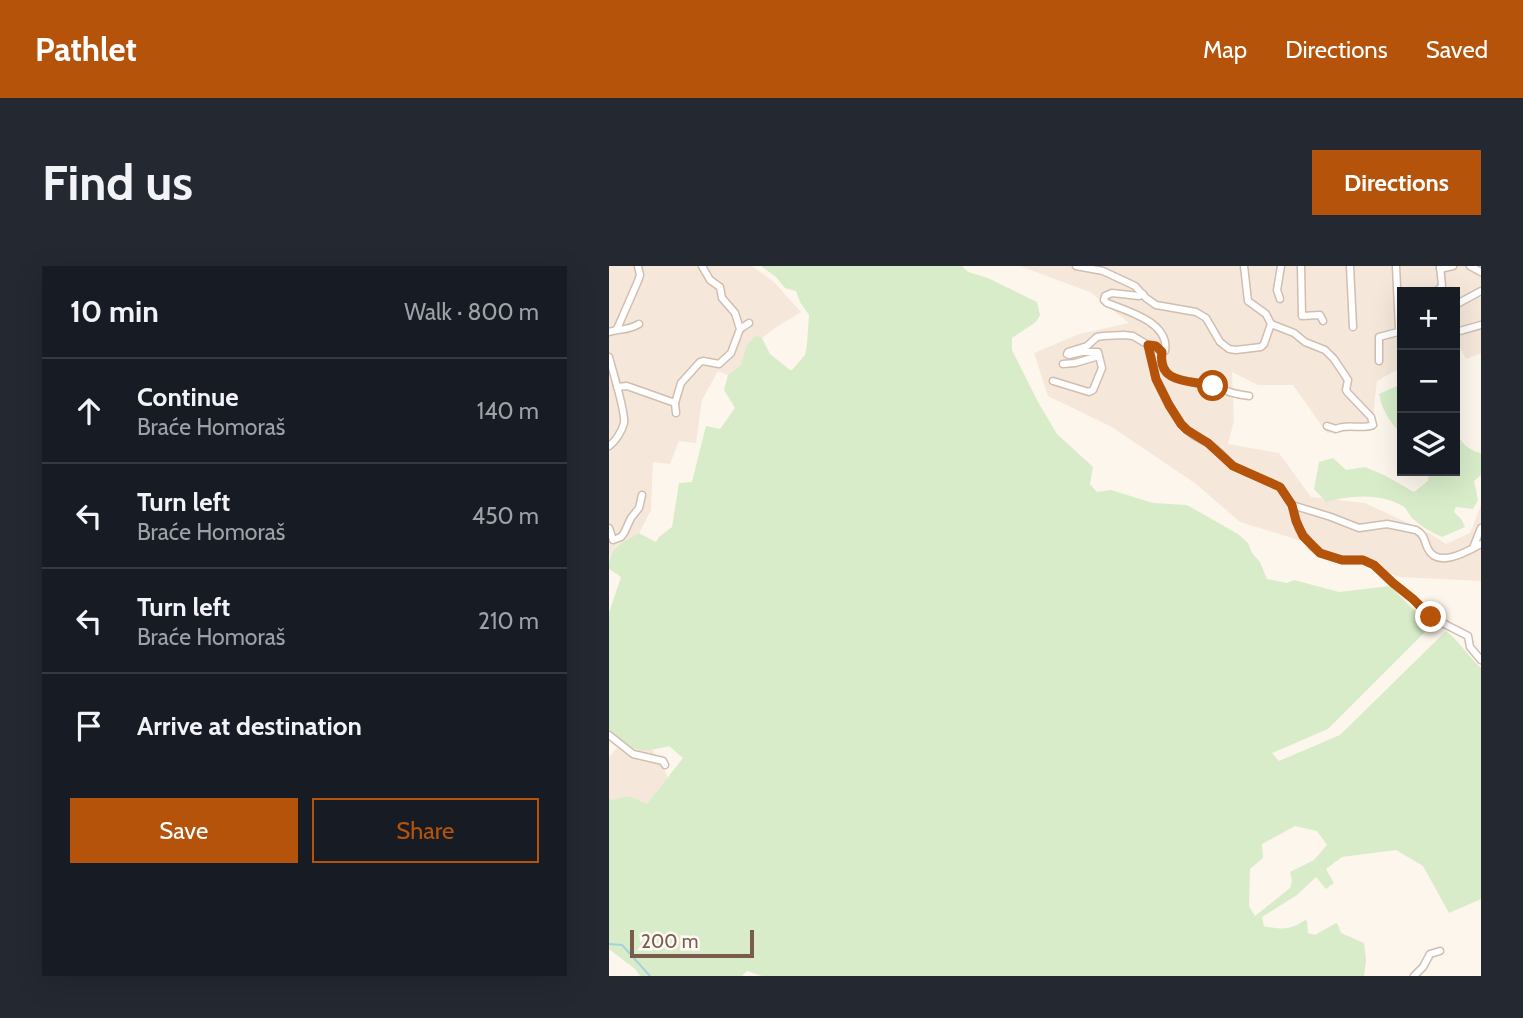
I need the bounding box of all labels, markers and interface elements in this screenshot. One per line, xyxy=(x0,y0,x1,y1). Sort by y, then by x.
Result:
text: Pathlet xyxy=(35,29,137,69)
text: Map xyxy=(1203,35,1247,64)
text: Directions xyxy=(1285,35,1388,64)
text: Saved xyxy=(1426,35,1488,64)
button: Directions xyxy=(1312,150,1481,215)
text: Find us xyxy=(42,153,193,212)
map controls xyxy=(1397,287,1460,476)
button: + xyxy=(1397,287,1460,350)
text: 10 min xyxy=(70,293,159,330)
text: Walk · 800 m xyxy=(404,298,539,326)
button: − xyxy=(1397,350,1460,413)
route start xyxy=(1197,370,1228,401)
text: Continue xyxy=(137,381,239,413)
icon: ahead xyxy=(70,392,108,430)
text: 140 m xyxy=(477,397,539,425)
text: Braće Homoraš xyxy=(137,413,285,441)
button: layers xyxy=(1397,413,1460,476)
text: Turn left xyxy=(137,486,230,518)
icon: left xyxy=(70,497,108,535)
text: 450 m xyxy=(472,502,539,530)
text: Braće Homoraš xyxy=(137,518,285,546)
text: Turn left xyxy=(137,591,230,623)
route end xyxy=(1415,601,1446,632)
icon: left xyxy=(70,602,108,640)
text: 210 m xyxy=(478,607,539,635)
text: Braće Homoraš xyxy=(137,623,285,651)
icon: arrive xyxy=(70,707,108,745)
text: Arrive at destination xyxy=(137,710,362,742)
button: Save xyxy=(70,798,298,863)
button: Share xyxy=(312,798,539,863)
scale bar xyxy=(630,927,754,959)
text: 200 m xyxy=(641,930,698,953)

